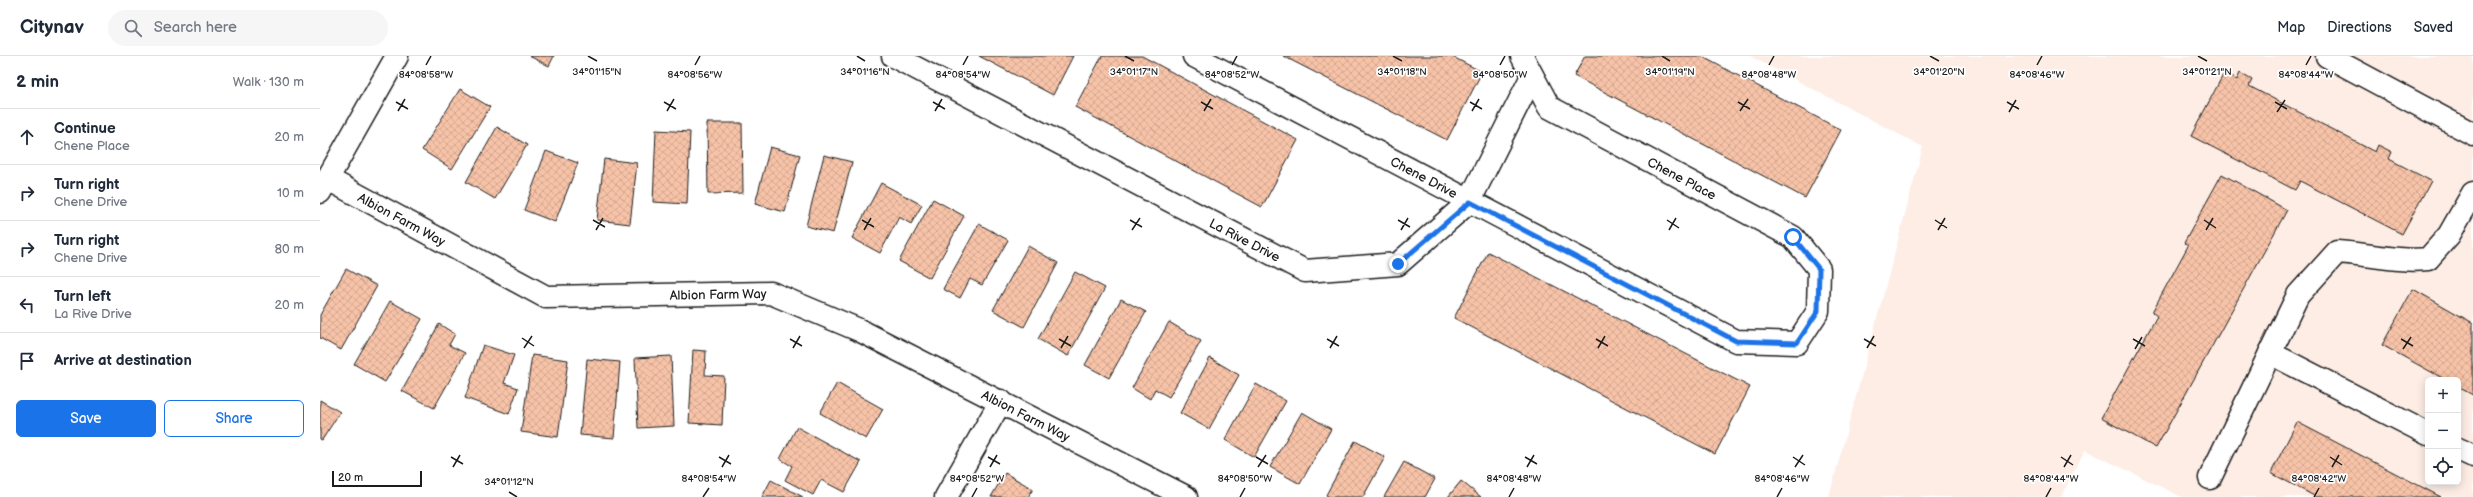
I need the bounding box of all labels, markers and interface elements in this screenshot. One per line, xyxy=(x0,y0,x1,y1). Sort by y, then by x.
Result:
search box xyxy=(108,10,388,46)
text: Citynav xyxy=(20,16,84,39)
icon: search xyxy=(122,17,144,39)
text: Search here xyxy=(154,18,237,37)
text: Map xyxy=(2277,19,2305,36)
text: Directions xyxy=(2327,19,2392,36)
text: Saved xyxy=(2414,19,2453,36)
text: 34°01'15"N xyxy=(572,66,622,78)
text: 34°01'16"N xyxy=(840,66,890,78)
text: 34°01'17"N xyxy=(1110,66,1158,78)
text: 34°01'18"N xyxy=(1377,66,1427,78)
text: 34°01'19"N xyxy=(1645,66,1695,78)
text: 34°01'20"N xyxy=(1913,66,1965,78)
text: 34°01'21"N xyxy=(2182,66,2232,78)
text: 84°08'58"W xyxy=(399,69,453,81)
text: 84°08'56"W xyxy=(668,69,722,81)
text: 84°08'54"W xyxy=(936,69,990,81)
text: 84°08'52"W xyxy=(1205,69,1259,81)
text: 84°08'50"W xyxy=(1473,69,1527,81)
text: 84°08'48"W xyxy=(1742,69,1796,81)
text: 84°08'46"W xyxy=(2009,69,2065,81)
text: 84°08'44"W xyxy=(2278,69,2334,81)
text: 2 min xyxy=(16,72,59,92)
text: Walk · 130 m xyxy=(233,74,304,90)
text: Continue xyxy=(54,119,116,138)
icon: ahead xyxy=(16,126,38,148)
text: 20 m xyxy=(274,129,304,145)
text: Chene Place xyxy=(54,138,130,154)
street label: Chene Drive xyxy=(1387,154,1460,202)
street label: Chene Place xyxy=(1644,154,1719,204)
text: Turn right xyxy=(54,175,119,194)
icon: right xyxy=(16,182,38,204)
text: 10 m xyxy=(277,185,304,201)
street label: Albion Farm Way xyxy=(355,190,448,250)
text: Chene Drive xyxy=(54,194,127,210)
street label: La Rive Drive xyxy=(1206,215,1283,266)
route start xyxy=(1784,228,1802,246)
text: Turn right xyxy=(54,231,119,250)
icon: right xyxy=(16,238,38,260)
text: 80 m xyxy=(275,241,304,257)
text: Chene Drive xyxy=(54,250,127,266)
route end xyxy=(1389,255,1407,273)
street label: Albion Farm Way xyxy=(669,286,767,304)
text: Turn left xyxy=(54,287,111,306)
icon: left xyxy=(16,294,38,316)
text: 20 m xyxy=(274,297,304,313)
text: La Rive Drive xyxy=(54,306,132,322)
icon: arrive xyxy=(16,350,38,372)
text: Arrive at destination xyxy=(54,351,192,370)
map controls xyxy=(2425,377,2461,485)
button: + xyxy=(2425,377,2461,413)
street label: Albion Farm Way xyxy=(979,387,1073,445)
button: Save xyxy=(16,400,156,437)
button: Share xyxy=(164,400,304,437)
button: − xyxy=(2425,413,2461,449)
button: locate xyxy=(2425,449,2461,485)
scale bar xyxy=(332,469,422,488)
text: 20 m xyxy=(338,471,363,484)
text: 84°08'54"W xyxy=(682,473,736,485)
text: 84°08'52"W xyxy=(950,473,1004,485)
text: 84°08'50"W xyxy=(1218,473,1272,485)
text: 84°08'48"W xyxy=(1487,473,1541,485)
text: 84°08'46"W xyxy=(1754,473,1810,485)
text: 84°08'44"W xyxy=(2023,473,2079,485)
text: 84°08'42"W xyxy=(2292,473,2346,485)
text: 34°01'12"N xyxy=(484,476,534,488)

